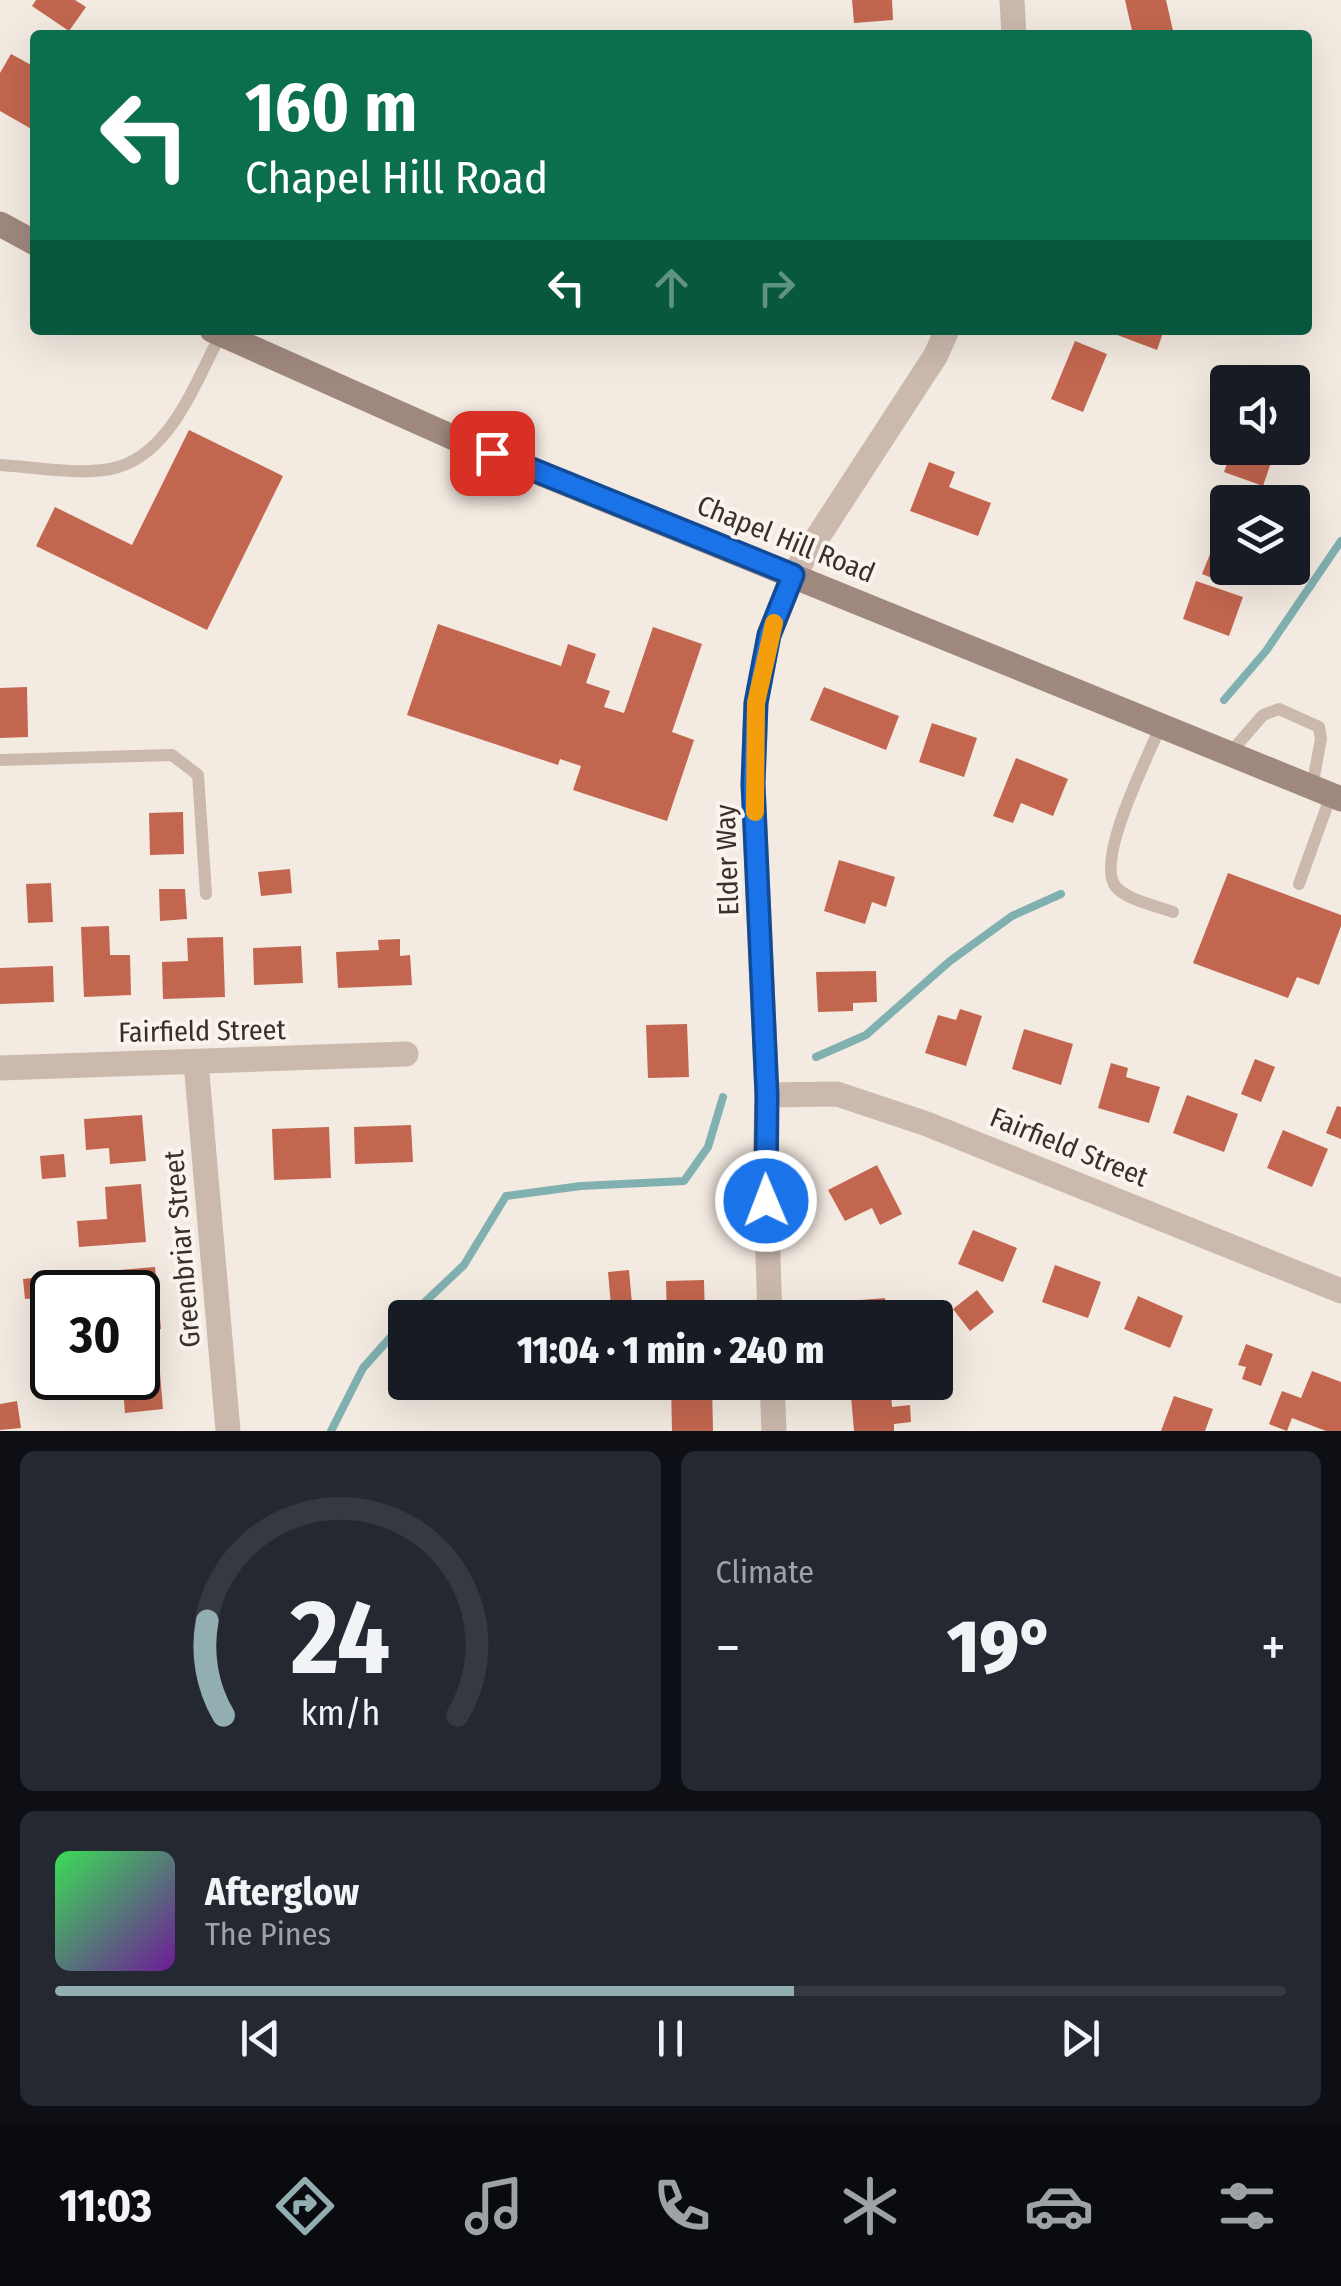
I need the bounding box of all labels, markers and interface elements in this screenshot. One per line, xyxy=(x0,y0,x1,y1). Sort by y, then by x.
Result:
text: 160 m xyxy=(245,66,417,150)
icon: left xyxy=(80,70,210,200)
text: Chapel Hill Road xyxy=(245,151,548,205)
icon: left xyxy=(539,260,594,315)
icon: ahead xyxy=(644,260,699,315)
icon: right xyxy=(749,260,804,315)
map controls xyxy=(1210,365,1310,585)
button: sound xyxy=(1210,365,1310,465)
pin xyxy=(450,411,535,496)
icon: arrive xyxy=(465,426,520,481)
button: layers xyxy=(1210,485,1310,585)
street label: Chapel Hill Road xyxy=(692,488,880,590)
street label: Elder Way xyxy=(709,803,745,916)
street label: Fairfield Street xyxy=(118,1013,287,1049)
street label: Fairfield Street xyxy=(985,1100,1154,1194)
street label: Greenbriar Street xyxy=(157,1148,207,1349)
position arrow xyxy=(714,1149,818,1253)
speed limit sign: 30 xyxy=(30,1270,160,1400)
text: 11:04 · 1 min · 240 m xyxy=(517,1327,824,1373)
text: Climate xyxy=(716,1553,814,1591)
text: 24 xyxy=(289,1576,390,1701)
text: 19° xyxy=(947,1602,1054,1692)
text: − xyxy=(716,1615,740,1681)
text: + xyxy=(1261,1615,1286,1681)
text: km/h xyxy=(300,1692,380,1734)
text: Afterglow xyxy=(205,1869,359,1915)
text: The Pines xyxy=(205,1915,331,1953)
icon: previous xyxy=(233,2011,288,2066)
icon: pause xyxy=(643,2011,698,2066)
icon: next xyxy=(1053,2011,1108,2066)
icon: directions xyxy=(270,2171,340,2241)
icon: music xyxy=(459,2171,529,2241)
icon: phone xyxy=(647,2171,717,2241)
icon: climate xyxy=(835,2171,905,2241)
icon: car xyxy=(1024,2171,1094,2241)
icon: filters xyxy=(1212,2171,1282,2241)
text: 11:03 xyxy=(59,2179,152,2233)

